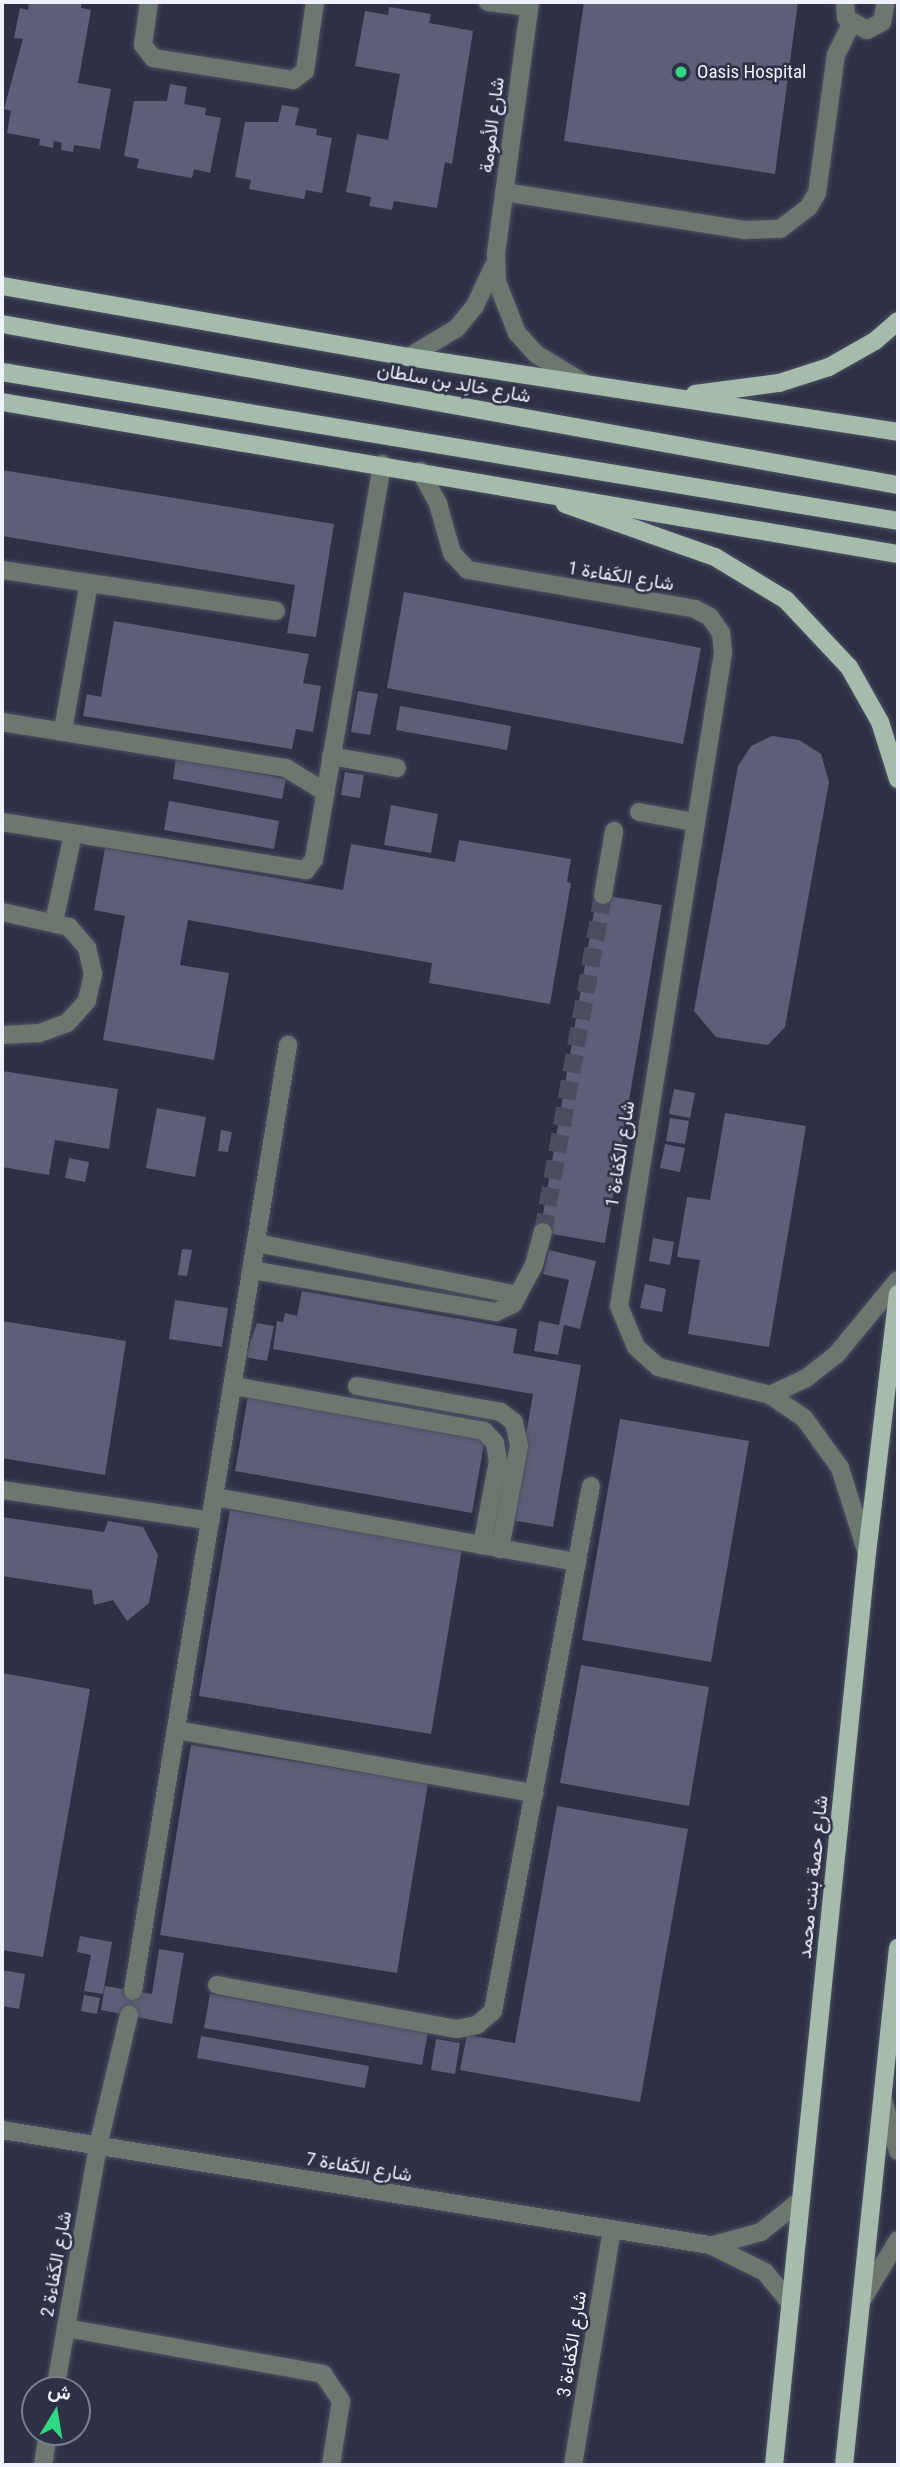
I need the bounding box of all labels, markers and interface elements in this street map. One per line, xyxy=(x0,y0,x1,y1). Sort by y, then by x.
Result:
place label: Oasis Hospital xyxy=(697,61,806,83)
marker: Oasis Hospital xyxy=(671,62,691,82)
street label: شارع الأمومة xyxy=(475,76,509,174)
street label: شارع خالِد بن سلطان xyxy=(375,358,533,408)
street label: شارع الكَفاءة 1 xyxy=(566,556,676,596)
street label: شارع الكَفاءة 1 xyxy=(600,1099,640,1209)
street label: شارع حصة بنت محمد xyxy=(793,1794,833,1960)
street label: شارع الكَفاءة 7 xyxy=(304,2147,414,2187)
street label: شارع الكَفاءة 2 xyxy=(35,2209,77,2319)
street label: شارع الكَفاءة 3 xyxy=(552,2289,592,2399)
north arrow xyxy=(21,2376,91,2446)
text: ش xyxy=(46,2378,73,2405)

